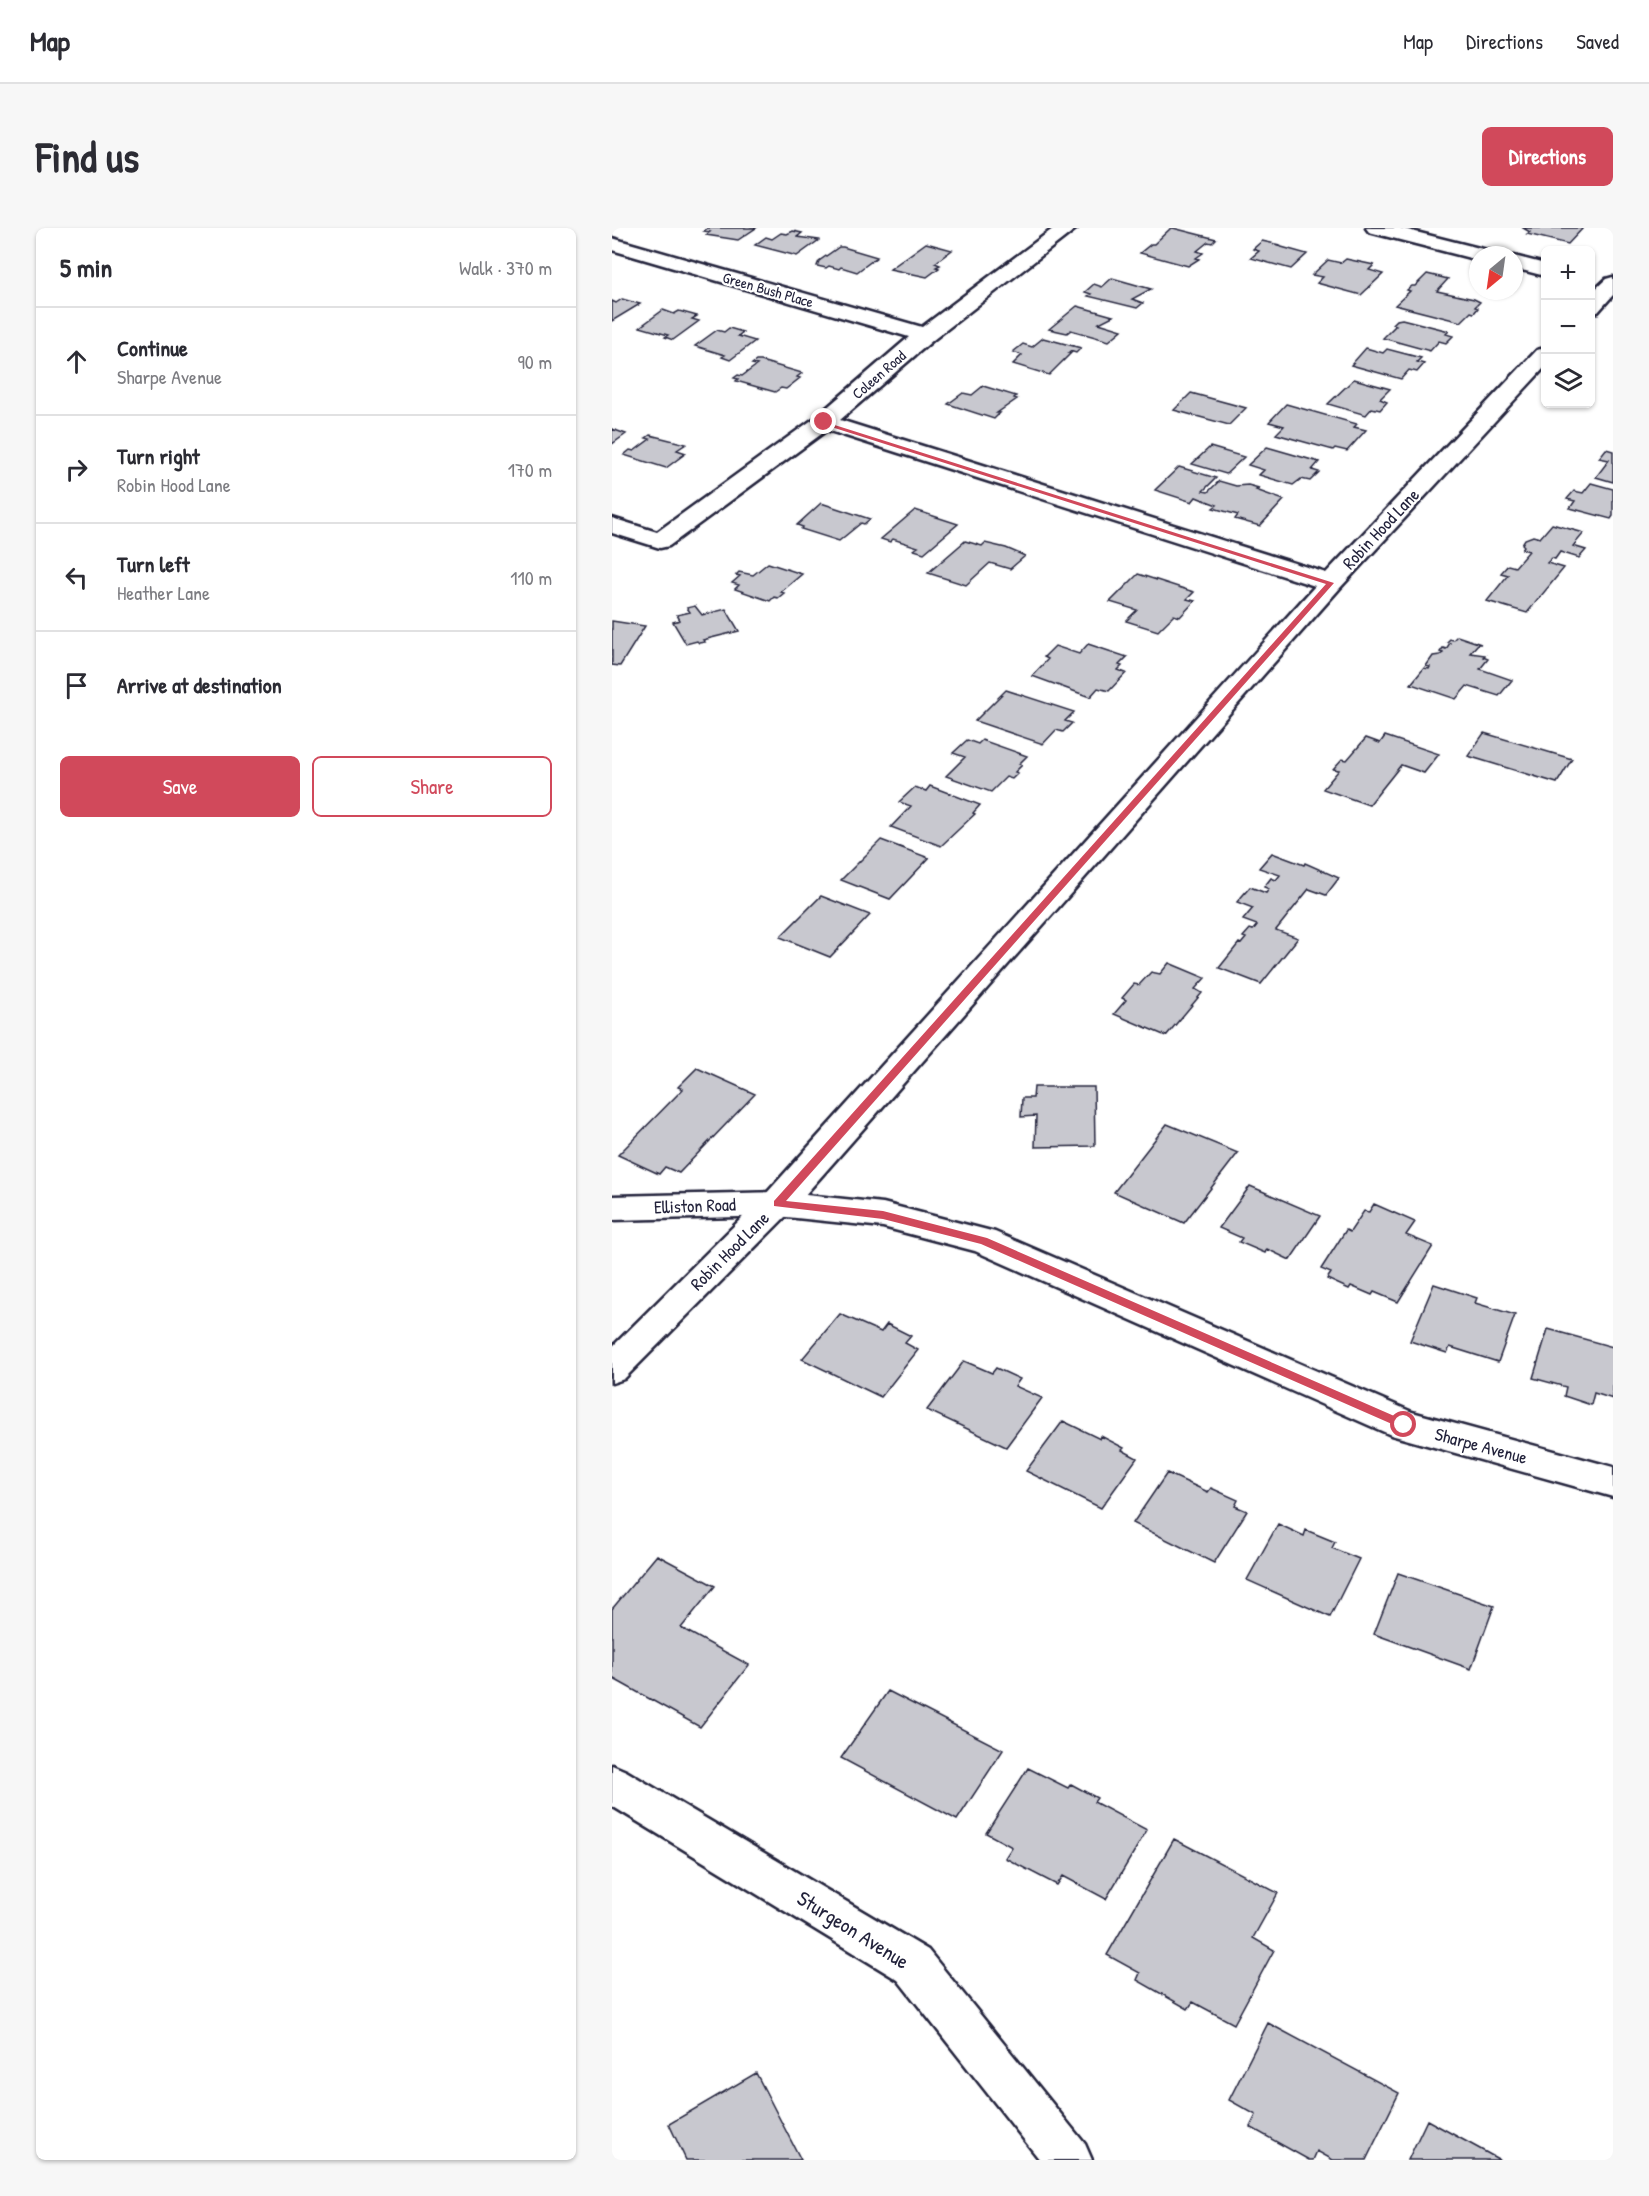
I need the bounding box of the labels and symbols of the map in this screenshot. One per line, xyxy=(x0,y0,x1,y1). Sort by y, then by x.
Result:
north arrow xyxy=(1469,246,1523,300)
street label: Green Bush Place xyxy=(720,267,816,312)
street label: Coleen Road xyxy=(847,345,910,404)
route end xyxy=(810,408,836,434)
street label: Robin Hood Lane xyxy=(1337,483,1425,575)
street label: Elliston Road xyxy=(654,1192,736,1219)
street label: Robin Hood Lane xyxy=(685,1206,775,1296)
route start xyxy=(1390,1411,1416,1437)
street label: Sharpe Avenue xyxy=(1432,1421,1530,1470)
street label: Sturgeon Avenue xyxy=(792,1884,915,1976)

